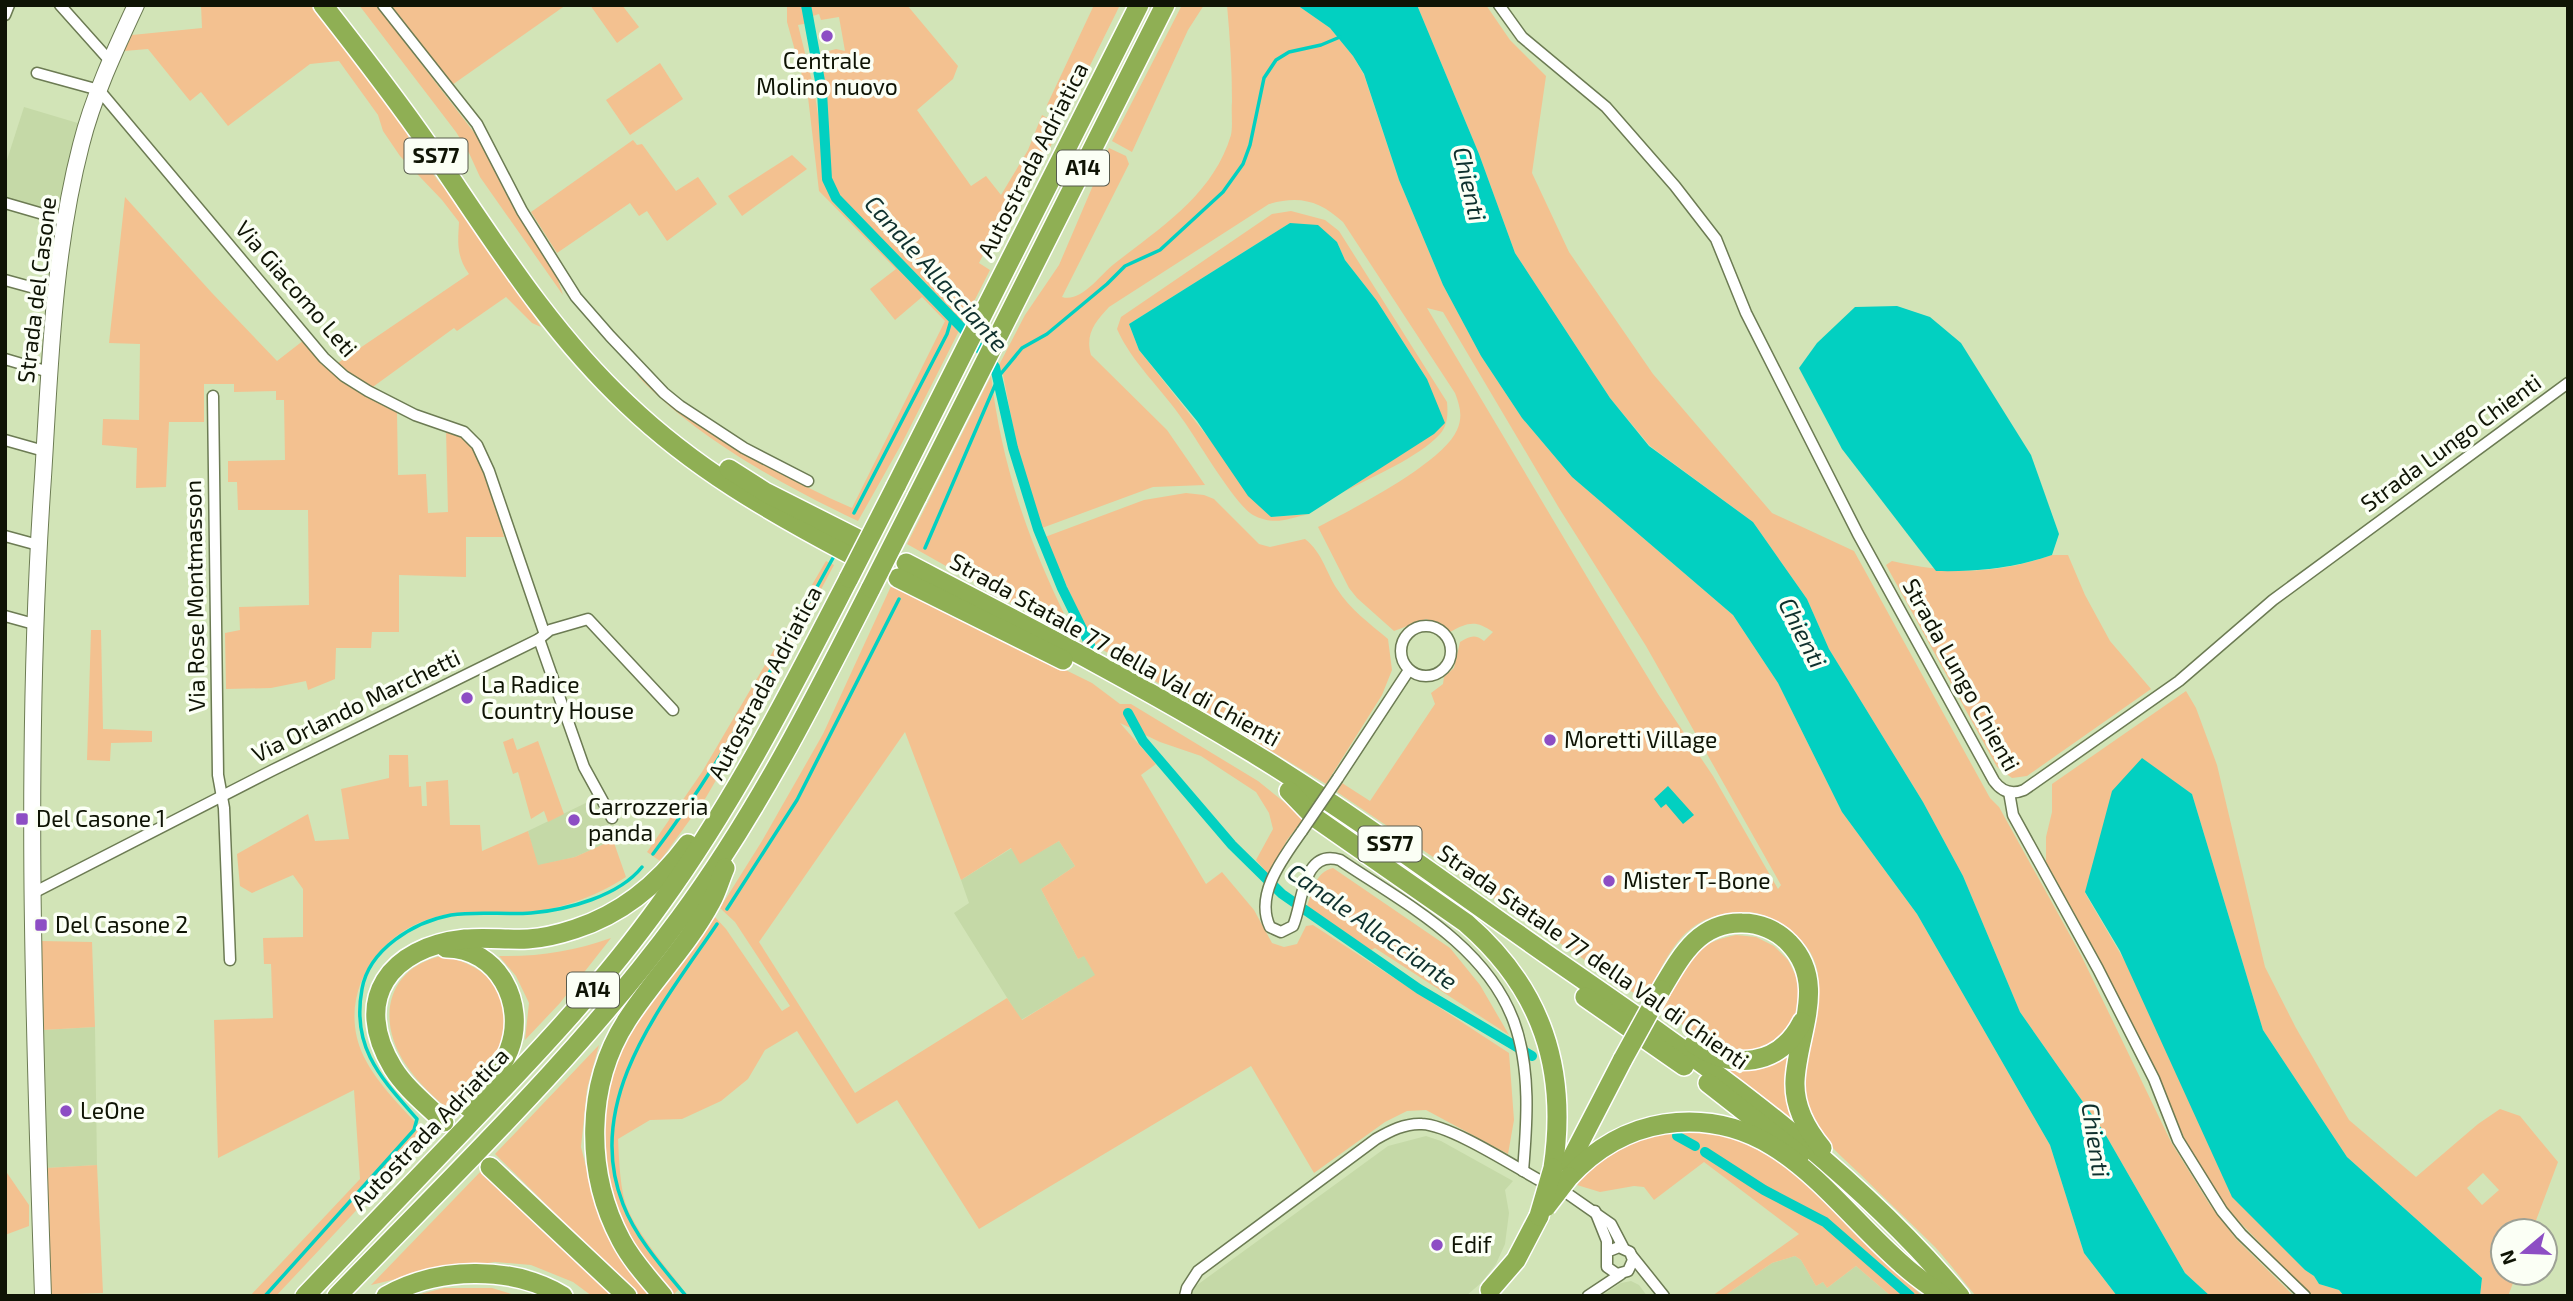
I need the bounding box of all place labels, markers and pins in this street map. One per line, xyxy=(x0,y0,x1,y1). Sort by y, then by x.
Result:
marker: Centrale Molino nuovo xyxy=(819,28,835,44)
place label: Centrale Molino nuovo xyxy=(756,46,898,100)
place label: La Radice Country House xyxy=(481,670,634,724)
marker: La Radice Country House xyxy=(459,690,475,706)
place label: Moretti Village xyxy=(1564,725,1717,753)
marker: Moretti Village xyxy=(1542,732,1558,748)
place label: Carrozzeria panda xyxy=(588,792,708,846)
place label: Del Casone 1 xyxy=(36,804,166,832)
marker: Del Casone 1 xyxy=(14,811,30,827)
marker: Carrozzeria panda xyxy=(566,812,582,828)
place label: Mister T-Bone xyxy=(1623,866,1770,894)
marker: Mister T-Bone xyxy=(1601,873,1617,889)
place label: Del Casone 2 xyxy=(55,910,188,938)
marker: Del Casone 2 xyxy=(33,917,49,933)
place label: LeOne xyxy=(80,1096,145,1124)
marker: LeOne xyxy=(58,1103,74,1119)
place label: Edif xyxy=(1451,1230,1493,1258)
marker: Edif xyxy=(1429,1237,1445,1253)

